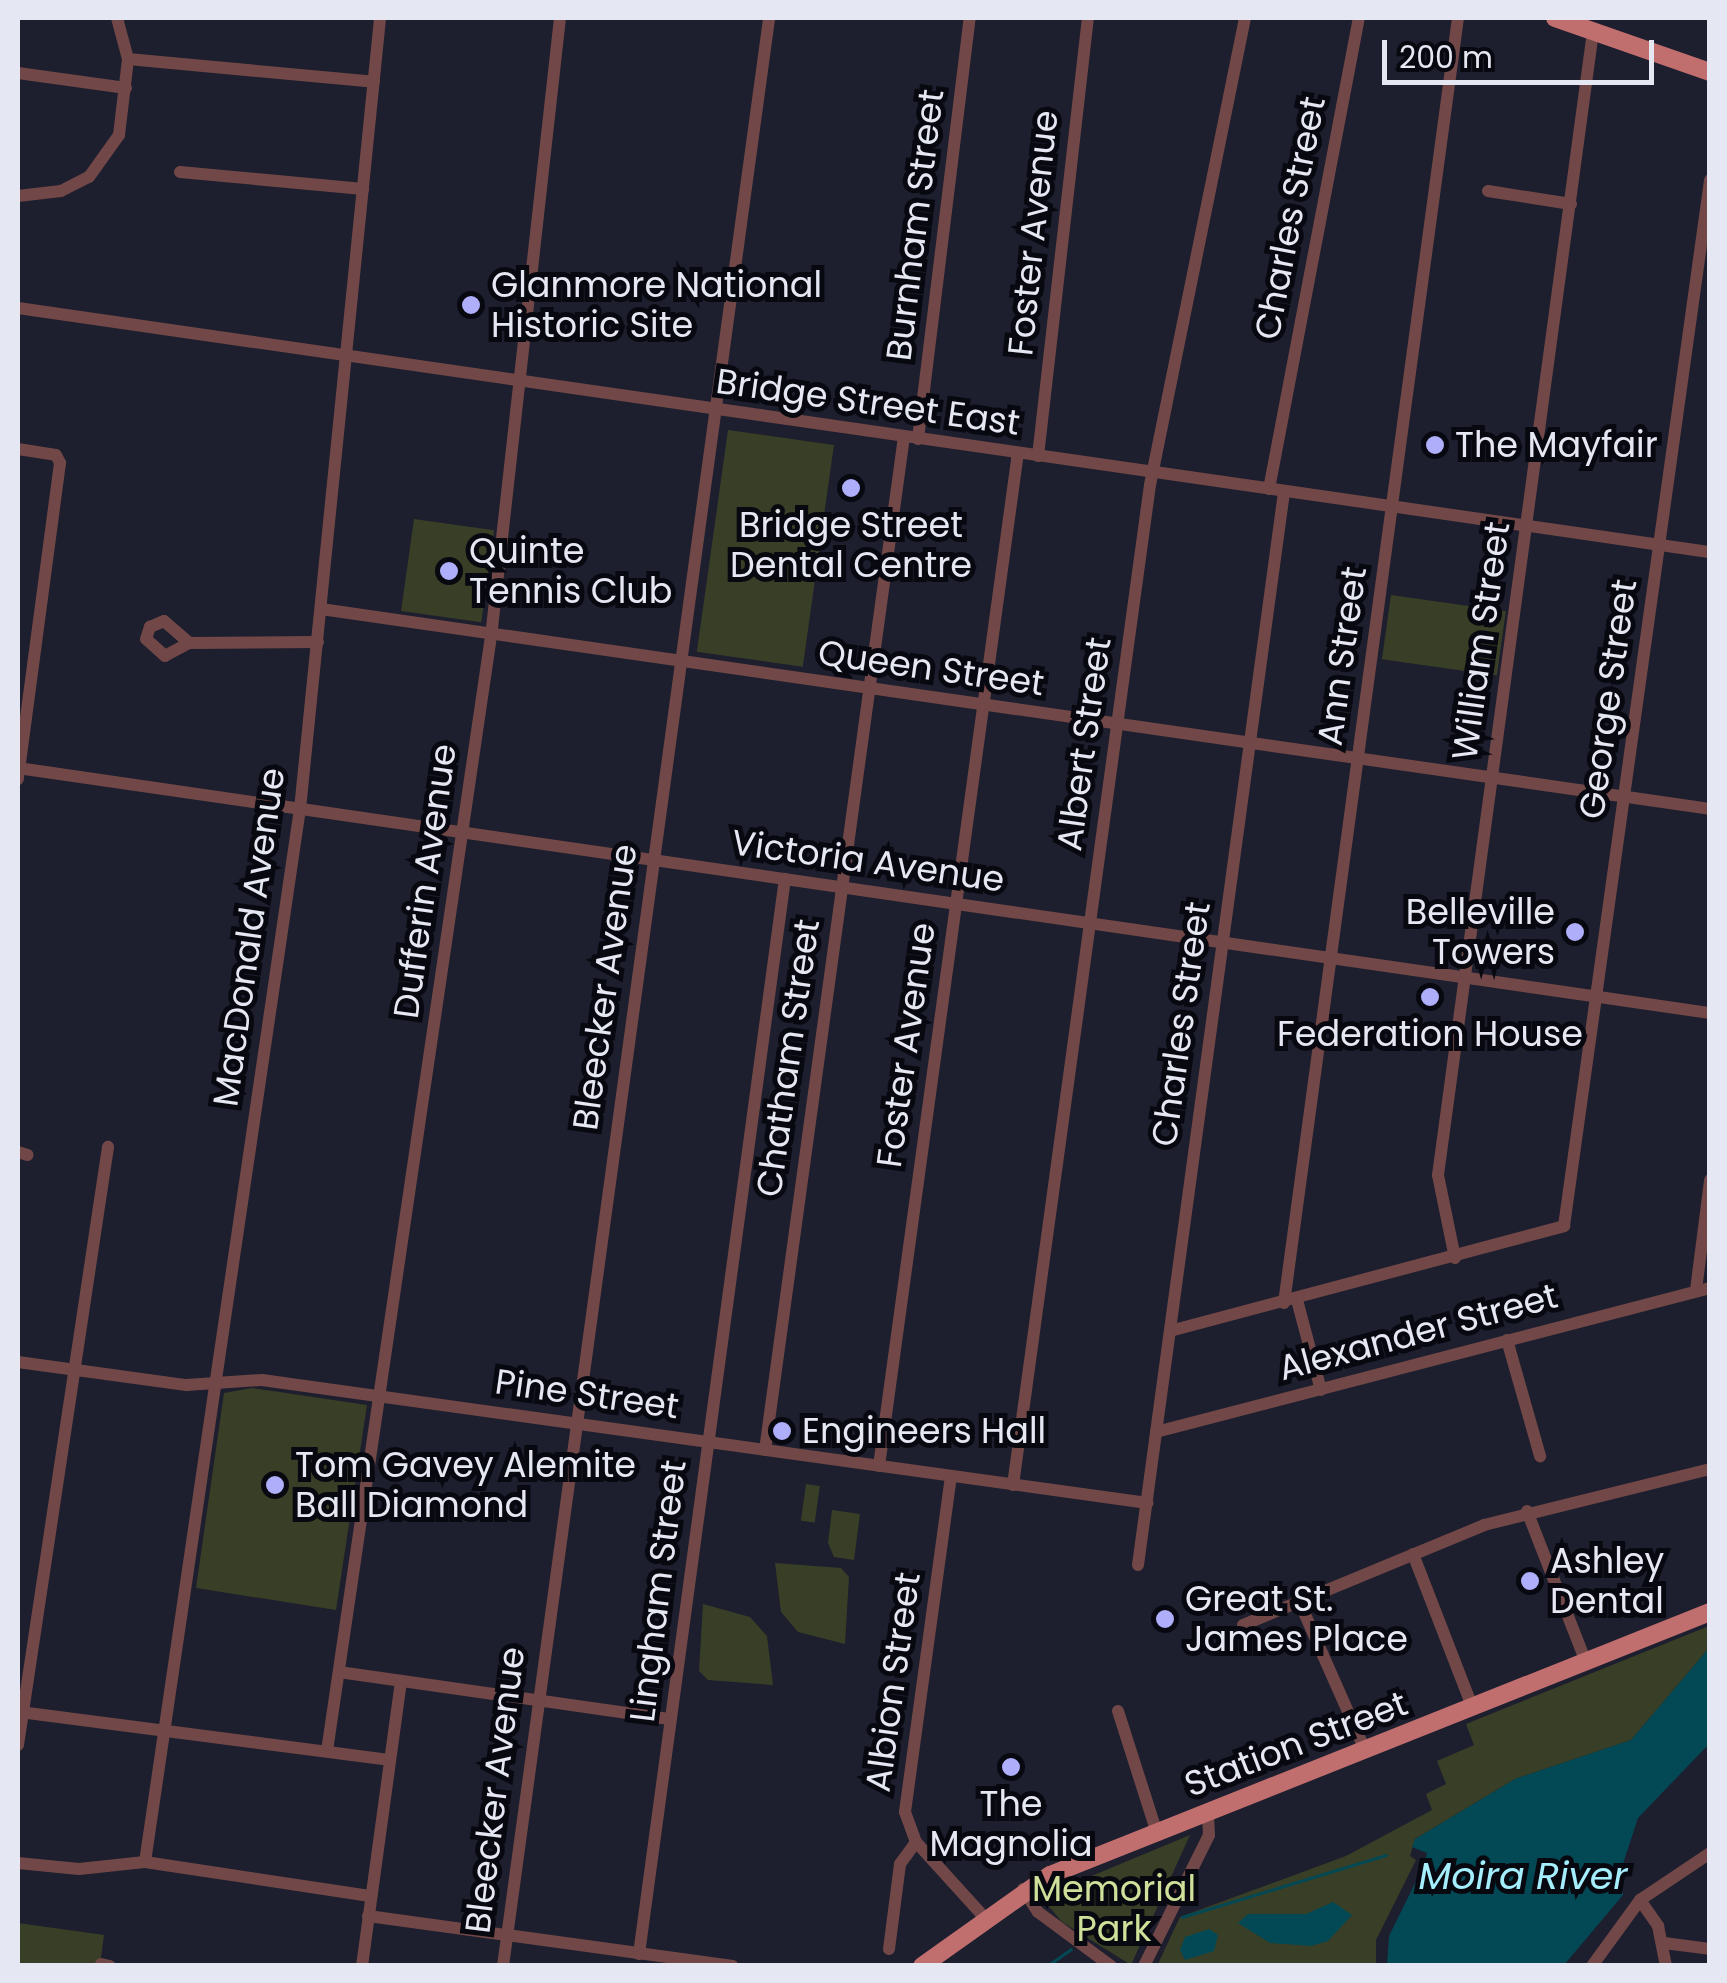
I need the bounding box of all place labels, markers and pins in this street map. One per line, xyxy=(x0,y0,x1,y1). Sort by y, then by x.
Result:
place label: Glanmore National Historic Site xyxy=(491,264,822,346)
marker: Glanmore National Historic Site xyxy=(460,294,482,316)
place label: The Mayfair xyxy=(1455,424,1658,466)
marker: The Mayfair xyxy=(1424,434,1446,456)
marker: Bridge Street Dental Centre xyxy=(840,477,862,499)
place label: Bridge Street Dental Centre xyxy=(730,504,972,586)
place label: Quinte Tennis Club xyxy=(469,530,672,612)
marker: Quinte Tennis Club xyxy=(438,560,460,582)
place label: Belleville Towers xyxy=(1406,891,1555,973)
marker: Belleville Towers xyxy=(1564,921,1586,943)
marker: Federation House xyxy=(1419,986,1441,1008)
place label: Federation House xyxy=(1277,1013,1583,1055)
place label: Engineers Hall xyxy=(802,1410,1046,1452)
marker: Engineers Hall xyxy=(771,1420,793,1442)
place label: Tom Gavey Alemite Ball Diamond xyxy=(295,1444,636,1526)
marker: Tom Gavey Alemite Ball Diamond xyxy=(264,1474,286,1496)
place label: Ashley Dental xyxy=(1550,1540,1664,1622)
marker: Ashley Dental xyxy=(1519,1570,1541,1592)
place label: Great St. James Place xyxy=(1185,1578,1408,1660)
marker: Great St. James Place xyxy=(1154,1608,1176,1630)
marker: The Magnolia xyxy=(1000,1756,1022,1778)
place label: The Magnolia xyxy=(929,1783,1093,1865)

